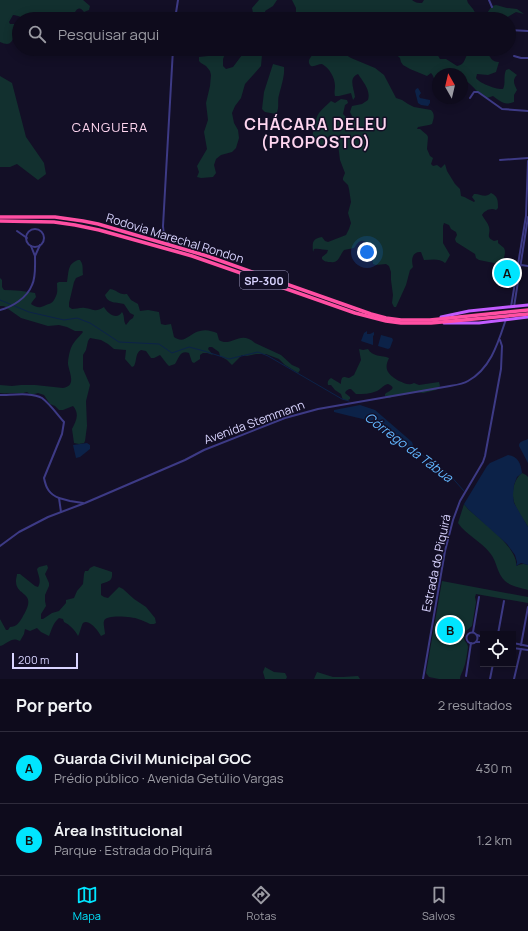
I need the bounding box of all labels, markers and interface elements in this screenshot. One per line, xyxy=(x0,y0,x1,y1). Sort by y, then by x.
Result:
search box xyxy=(12,12,516,56)
icon: search xyxy=(26,23,48,45)
text: Pesquisar aqui xyxy=(58,24,159,45)
north arrow xyxy=(432,68,468,104)
district label: CHÁCARA DELEU (PROPOSTO) xyxy=(244,113,388,153)
district label: CANGUERA xyxy=(72,118,148,136)
street label: Rodovia Marechal Rondon xyxy=(104,209,246,267)
your location xyxy=(357,242,377,262)
pin: A xyxy=(494,258,520,288)
road number: SP-300 xyxy=(240,271,288,289)
street label: Avenida Stemmann xyxy=(201,396,307,448)
water label: Córrego da Tábua xyxy=(361,408,457,487)
street label: Estrada do Piquirá xyxy=(417,513,455,613)
pin: B xyxy=(437,615,463,645)
map controls xyxy=(480,631,516,667)
button: locate xyxy=(480,631,516,667)
scale bar xyxy=(12,651,78,670)
text: 200 m xyxy=(18,652,49,667)
text: Por perto xyxy=(16,694,92,717)
text: 2 resultados xyxy=(438,696,512,714)
text: Guarda Civil Municipal GOC xyxy=(54,748,252,769)
text: A xyxy=(25,759,33,777)
text: 430 m xyxy=(476,759,512,777)
text: Prédio público · Avenida Getúlio Vargas xyxy=(54,769,284,787)
text: Área Institucional xyxy=(54,820,183,841)
text: B xyxy=(25,831,33,849)
text: 1.2 km xyxy=(477,831,512,849)
text: Parque · Estrada do Piquirá xyxy=(54,841,212,859)
tab: Mapa xyxy=(73,884,101,923)
tab: Rotas xyxy=(247,884,276,923)
tab: Salvos xyxy=(422,884,455,923)

